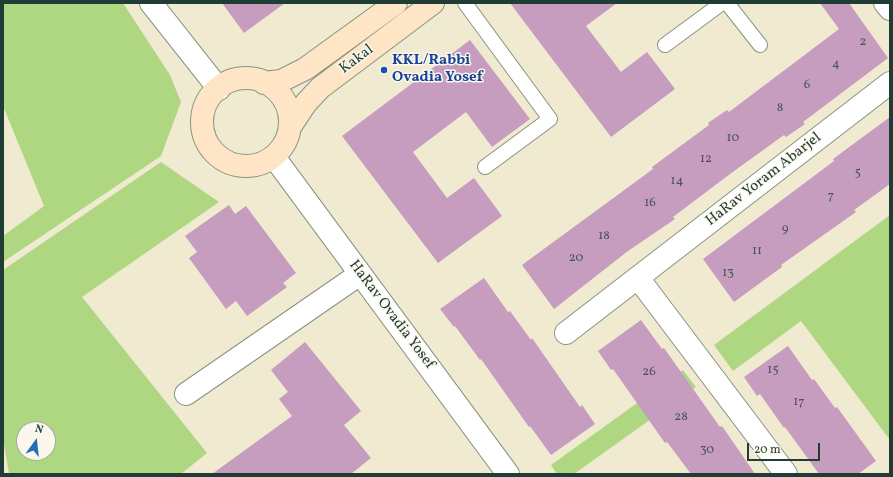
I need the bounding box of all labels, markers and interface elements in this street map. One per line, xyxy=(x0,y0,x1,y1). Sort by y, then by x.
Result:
house number: 2 xyxy=(860,35,866,51)
street label: Kakal xyxy=(337,41,377,79)
place label: KKL/Rabbi Ovadia Yosef xyxy=(392,52,483,87)
house number: 4 xyxy=(832,57,840,73)
marker: KKL/Rabbi Ovadia Yosef xyxy=(379,65,389,75)
house number: 6 xyxy=(804,78,810,94)
house number: 8 xyxy=(777,101,783,117)
street label: HaRav Yoram Abarjel xyxy=(703,129,825,231)
house number: 10 xyxy=(727,131,739,147)
house number: 12 xyxy=(700,152,712,168)
house number: 5 xyxy=(855,166,861,182)
house number: 14 xyxy=(671,174,683,190)
house number: 7 xyxy=(828,189,834,205)
house number: 16 xyxy=(644,196,656,212)
house number: 9 xyxy=(782,222,788,238)
house number: 18 xyxy=(598,229,610,245)
house number: 11 xyxy=(752,244,762,260)
house number: 20 xyxy=(569,251,583,267)
street label: HaRav Ovadia Yosef xyxy=(344,257,438,373)
house number: 13 xyxy=(722,266,734,282)
house number: 15 xyxy=(767,363,779,379)
house number: 26 xyxy=(642,365,656,381)
house number: 17 xyxy=(793,395,805,411)
house number: 28 xyxy=(674,410,688,426)
north arrow xyxy=(16,421,56,461)
text: N xyxy=(33,422,45,438)
scale bar xyxy=(749,435,822,461)
text: 20 m xyxy=(754,442,781,458)
house number: 30 xyxy=(700,443,714,459)

